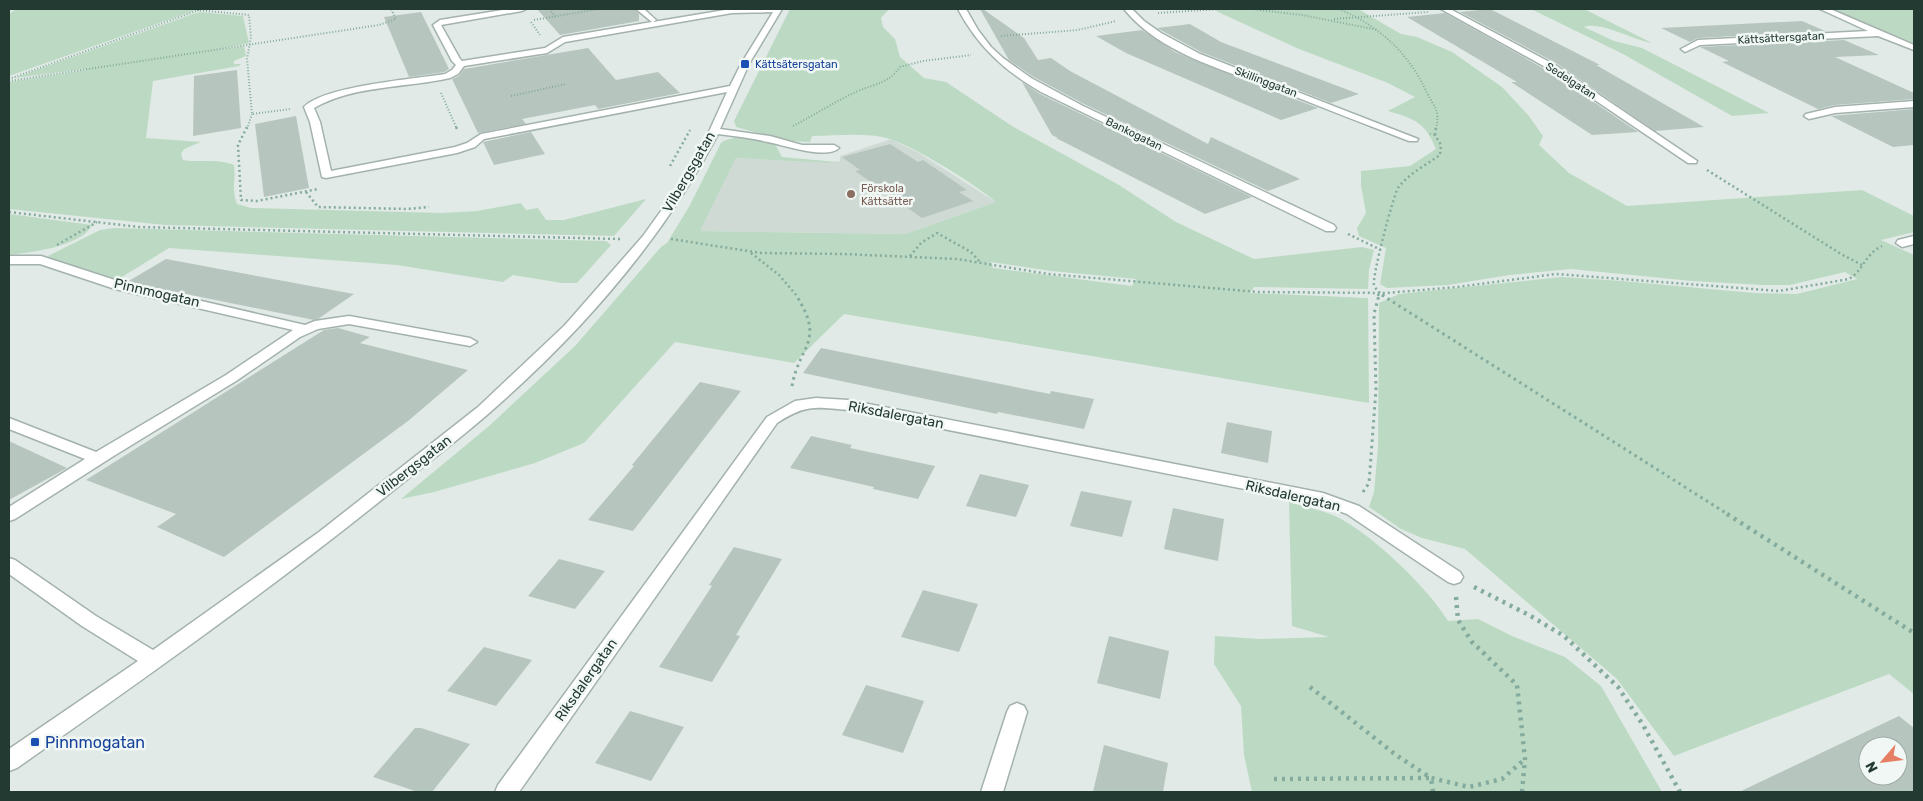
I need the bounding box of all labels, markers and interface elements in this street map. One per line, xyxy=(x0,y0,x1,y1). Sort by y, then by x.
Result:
street label: Kättsättersgatan xyxy=(1737,29,1825,47)
marker: Kättsätersgatan xyxy=(739,58,751,70)
place label: Kättsätersgatan xyxy=(755,58,838,71)
street label: Sedelgatan xyxy=(1543,60,1599,102)
street label: Skillinggatan xyxy=(1233,64,1299,100)
street label: Bankogatan xyxy=(1104,115,1164,153)
street label: Vilbergsgatan xyxy=(659,129,719,215)
place label: Förskola Kättsätter xyxy=(861,182,914,208)
marker: Förskola Kättsätter xyxy=(845,188,857,200)
street label: Pinnmogatan xyxy=(112,275,202,311)
street label: Riksdalergatan xyxy=(847,397,945,433)
street label: Vilbergsgatan xyxy=(373,431,455,501)
street label: Riksdalergatan xyxy=(1244,477,1342,515)
street label: Riksdalergatan xyxy=(551,635,621,725)
place label: Pinnmogatan xyxy=(45,733,145,752)
marker: Pinnmogatan xyxy=(29,736,41,748)
north arrow xyxy=(1858,736,1908,786)
text: N xyxy=(1862,758,1882,775)

